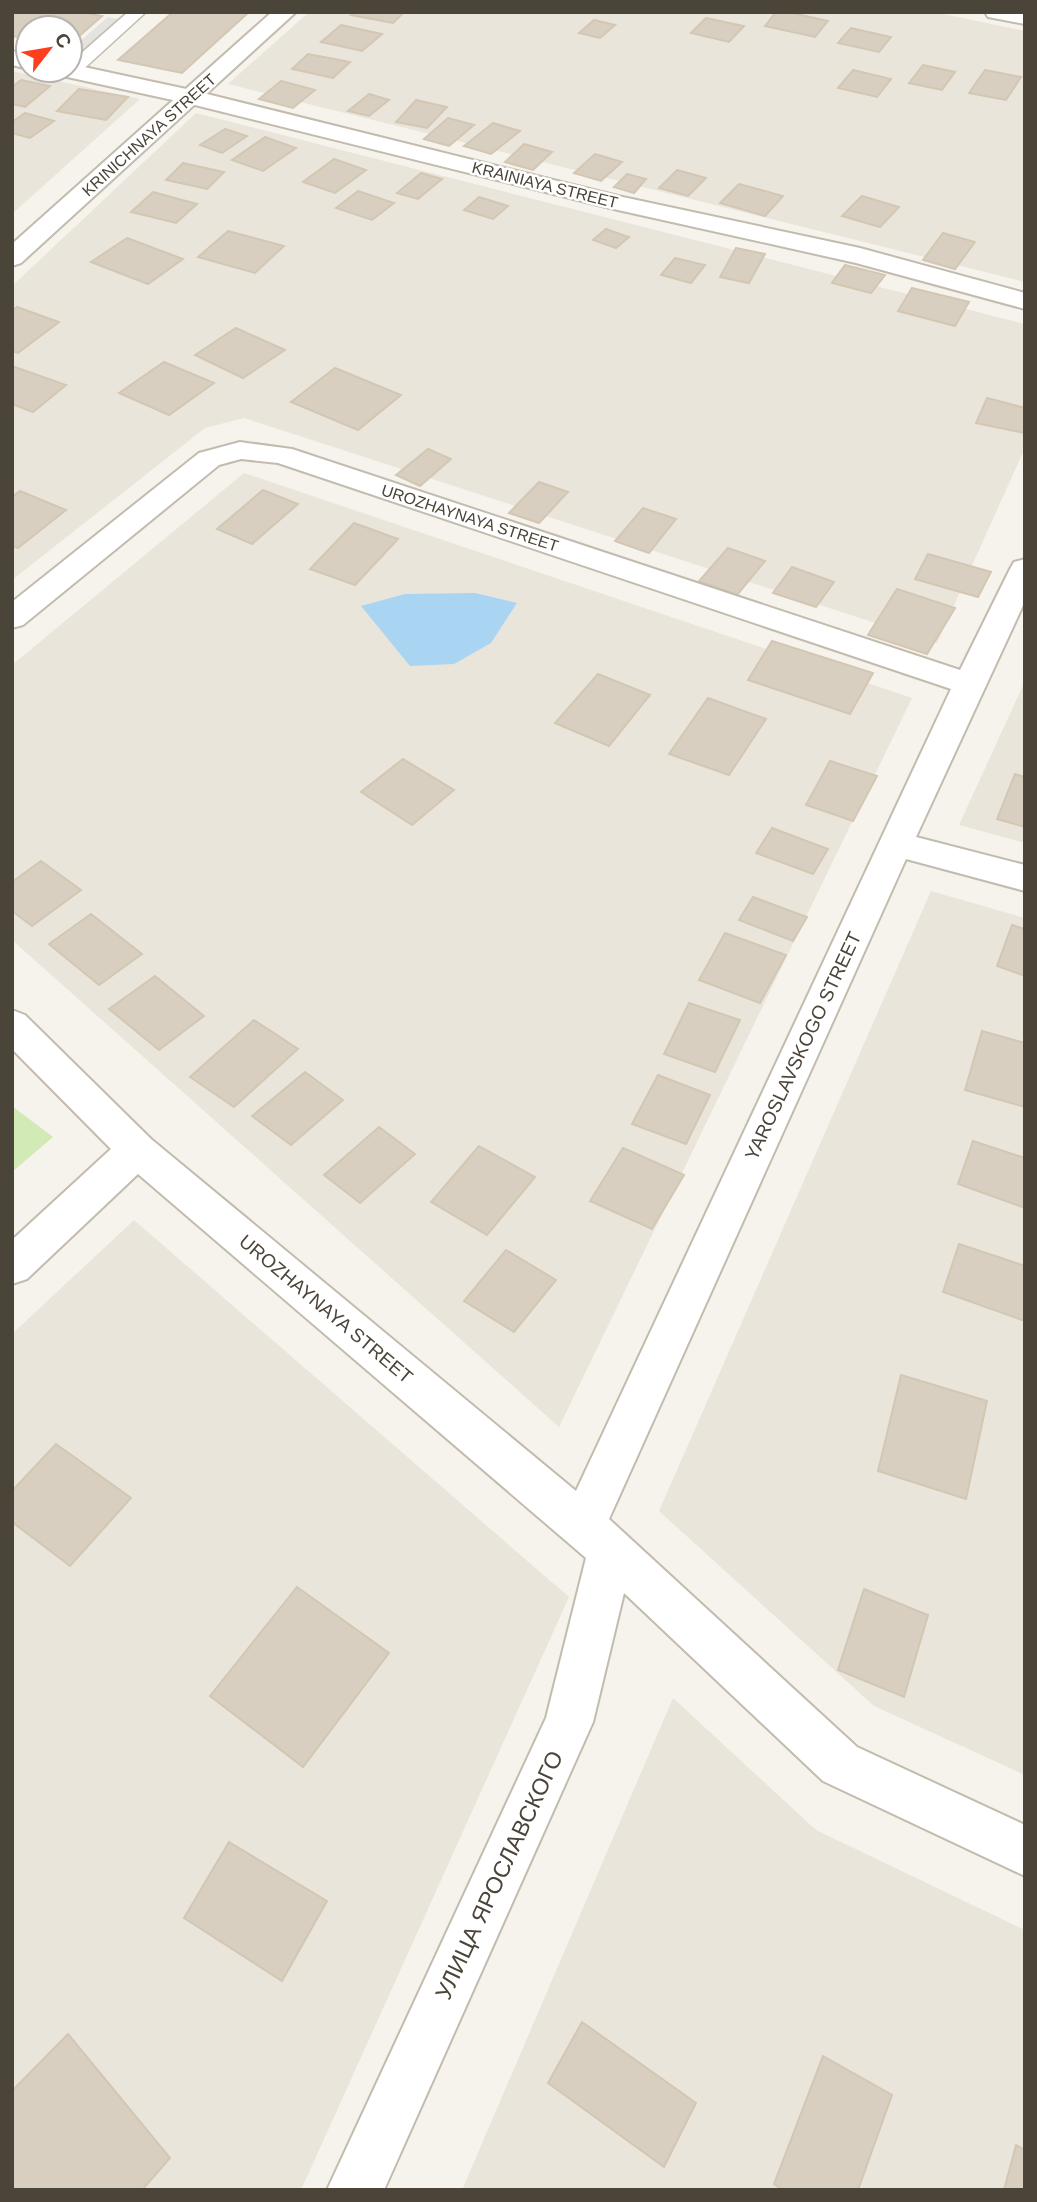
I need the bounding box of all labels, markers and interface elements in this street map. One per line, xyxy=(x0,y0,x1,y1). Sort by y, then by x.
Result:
north arrow xyxy=(14,14,84,84)
text: С xyxy=(51,29,76,52)
street label: KRINICHNAYA STREET xyxy=(79,70,219,199)
street label: KRAINIAYA STREET xyxy=(470,159,620,211)
street label: UROZHAYNAYA STREET xyxy=(379,481,561,555)
street label: YAROSLAVSKOGO STREET xyxy=(741,928,865,1164)
street label: UROZHAYNAYA STREET xyxy=(235,1230,417,1388)
street label: УЛИЦА ЯРОСЛАВСКОГО xyxy=(430,1747,568,2003)

